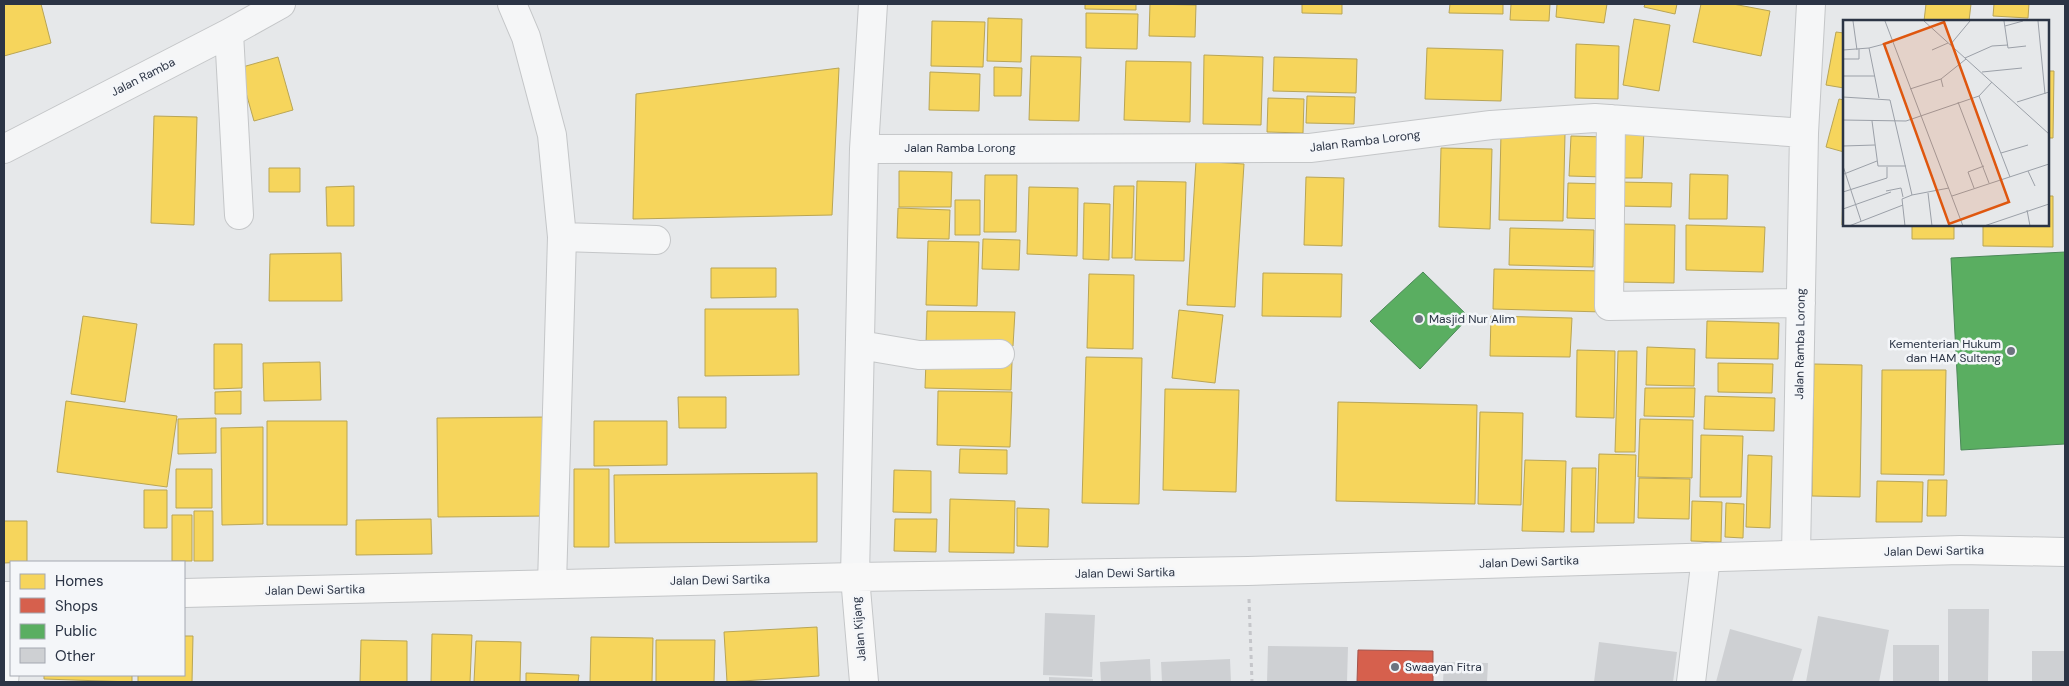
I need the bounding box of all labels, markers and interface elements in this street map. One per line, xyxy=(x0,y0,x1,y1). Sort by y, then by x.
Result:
inset map xyxy=(1843,20,2049,226)
street label: Jalan Ramba xyxy=(108,54,178,100)
street label: Jalan Ramba Lorong xyxy=(1309,126,1422,156)
street label: Jalan Ramba Lorong xyxy=(904,140,1016,156)
street label: Jalan Ramba Lorong xyxy=(1791,288,1809,400)
place label: Masjid Nur Alim xyxy=(1429,311,1515,327)
marker: Masjid Nur Alim xyxy=(1413,313,1425,325)
place label: Kementerian Hukum dan HAM Sulteng xyxy=(1889,336,2001,366)
marker: Kementerian Hukum dan HAM Sulteng xyxy=(2005,345,2017,357)
street label: Jalan Dewi Sartika xyxy=(1884,542,1984,560)
street label: Jalan Dewi Sartika xyxy=(1479,552,1579,572)
legend xyxy=(10,561,185,676)
street label: Jalan Dewi Sartika xyxy=(1075,564,1175,582)
text: Homes xyxy=(55,571,104,591)
street label: Jalan Dewi Sartika xyxy=(670,571,770,589)
street label: Jalan Dewi Sartika xyxy=(265,581,365,599)
text: Shops xyxy=(55,596,98,616)
street label: Jalan Kijang xyxy=(848,596,870,662)
text: Public xyxy=(55,621,97,641)
text: Other xyxy=(55,646,96,666)
place label: Swaayan Fitra xyxy=(1405,659,1482,675)
marker: Swaayan Fitra xyxy=(1389,661,1401,673)

